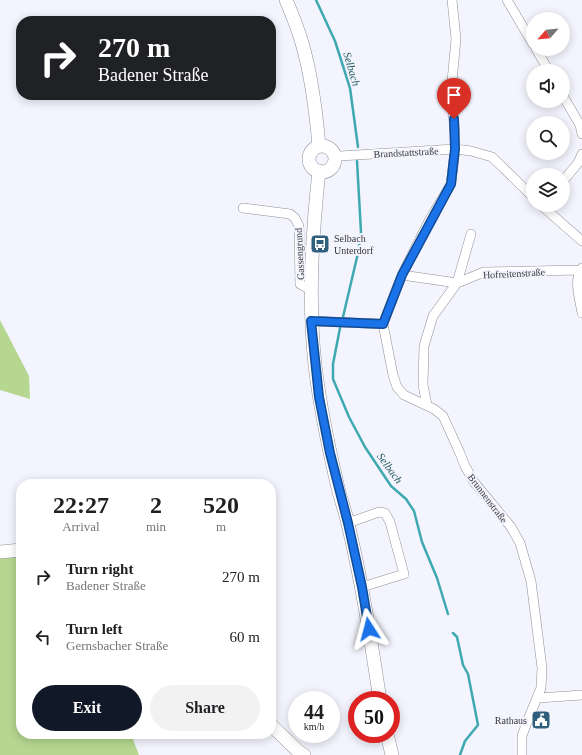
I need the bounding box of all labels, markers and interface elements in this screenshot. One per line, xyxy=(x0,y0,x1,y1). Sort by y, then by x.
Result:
north arrow xyxy=(526,12,570,56)
map controls xyxy=(526,12,570,212)
icon: right xyxy=(32,32,84,84)
text: 270 m xyxy=(98,32,170,63)
water label: Selbach xyxy=(341,51,363,88)
button: sound xyxy=(526,64,570,108)
text: Badener Straße xyxy=(98,65,208,85)
pin xyxy=(437,78,471,119)
icon: arrive xyxy=(443,84,465,106)
button: search xyxy=(526,116,570,160)
street label: Brandstattstraße xyxy=(373,145,439,160)
button: layers xyxy=(526,168,570,212)
street label: Gassengrund xyxy=(293,228,306,280)
bus stop icon: Selbach Unterdorf xyxy=(309,233,331,255)
place label: Selbach Unterdorf xyxy=(334,233,374,256)
street label: Hofreitenstraße xyxy=(483,266,546,281)
water label: Selbach xyxy=(375,450,405,486)
street label: Brunnenstraße xyxy=(466,472,510,525)
text: 22:27 xyxy=(53,492,109,518)
text: 2 xyxy=(150,492,162,518)
text: 520 xyxy=(203,492,239,518)
text: Arrival xyxy=(62,519,100,534)
text: min xyxy=(146,519,166,534)
text: m xyxy=(216,519,226,534)
text: Turn right xyxy=(66,561,133,577)
icon: right xyxy=(32,566,54,588)
text: 270 m xyxy=(222,569,260,585)
text: Badener Straße xyxy=(66,578,146,593)
position arrow xyxy=(348,608,390,650)
text: Turn left xyxy=(66,621,123,637)
icon: left xyxy=(32,626,54,648)
text: 60 m xyxy=(230,629,260,645)
text: Gernsbacher Straße xyxy=(66,638,168,653)
button: Exit xyxy=(32,685,142,731)
button: Share xyxy=(150,685,260,731)
speed limit sign: 50 xyxy=(348,691,400,743)
text: 44 xyxy=(304,701,324,723)
public building icon: Rathaus xyxy=(530,709,552,731)
place label: Rathaus xyxy=(495,715,527,726)
text: km/h xyxy=(304,721,324,732)

